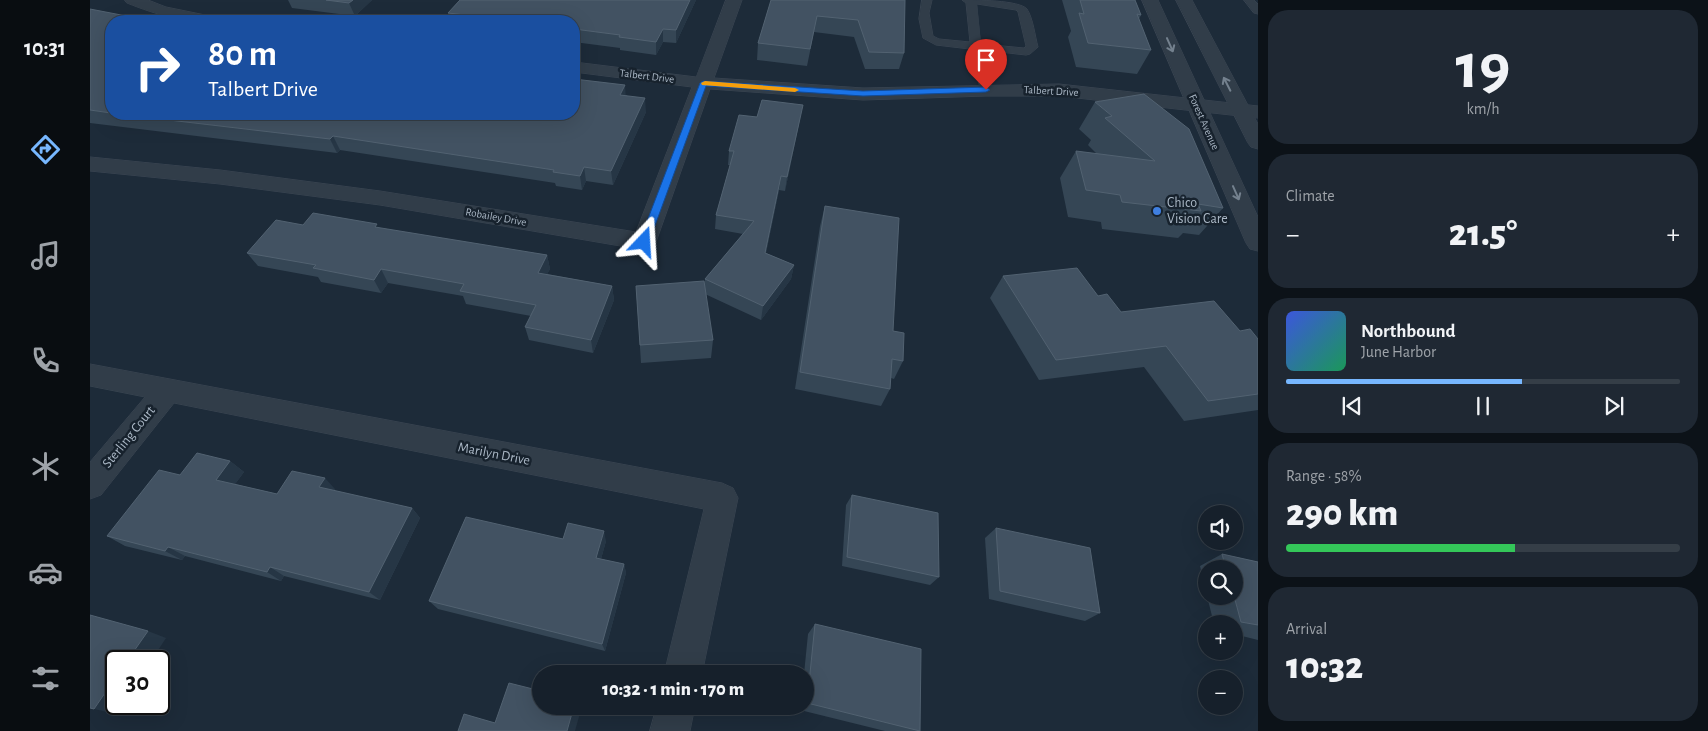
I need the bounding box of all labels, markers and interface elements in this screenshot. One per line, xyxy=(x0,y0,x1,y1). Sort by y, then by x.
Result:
icon: right xyxy=(125,35,190,100)
text: 19 xyxy=(1456,35,1510,100)
text: 10:31 xyxy=(24,37,66,59)
text: 80 m xyxy=(208,37,277,72)
one-way arrow xyxy=(1165,37,1175,52)
pin xyxy=(965,39,1007,90)
icon: arrive xyxy=(972,46,1000,74)
street label: Talbert Drive xyxy=(619,67,675,85)
one-way arrow xyxy=(1222,77,1232,92)
text: Talbert Drive xyxy=(208,78,318,100)
street label: Talbert Drive xyxy=(1023,84,1079,98)
street label: Forest Avenue xyxy=(1187,92,1221,152)
text: km/h xyxy=(1466,101,1500,117)
icon: directions xyxy=(28,132,63,167)
one-way arrow xyxy=(1231,185,1241,200)
text: Climate xyxy=(1286,188,1335,204)
place label: Chico Vision Care xyxy=(1167,196,1228,226)
marker: Chico Vision Care xyxy=(1151,205,1163,217)
street label: Robailey Drive xyxy=(465,206,527,228)
position arrow xyxy=(617,215,669,267)
text: 21.5° xyxy=(1449,215,1517,253)
text: − xyxy=(1286,221,1299,249)
text: + xyxy=(1667,221,1680,249)
icon: music xyxy=(28,238,63,273)
text: Northbound xyxy=(1361,322,1456,341)
icon: phone xyxy=(28,343,63,378)
text: June Harbor xyxy=(1361,344,1436,360)
icon: previous xyxy=(1338,392,1366,420)
icon: pause xyxy=(1469,392,1497,420)
icon: next xyxy=(1600,392,1628,420)
street label: Sterling Court xyxy=(100,403,158,471)
street label: Marilyn Drive xyxy=(457,440,531,468)
icon: climate xyxy=(28,449,63,484)
text: Range · 58% xyxy=(1286,468,1362,484)
text: 290 km xyxy=(1286,495,1398,533)
map controls xyxy=(1198,505,1243,715)
button: sound xyxy=(1198,505,1243,550)
icon: car xyxy=(28,555,63,590)
button: search xyxy=(1198,560,1243,605)
button: + xyxy=(1198,615,1243,660)
text: Arrival xyxy=(1286,621,1327,637)
text: 10:32 xyxy=(1286,648,1363,686)
speed limit sign: 30 xyxy=(105,650,170,715)
icon: filters xyxy=(28,661,63,696)
button: − xyxy=(1198,670,1243,715)
text: 10:32 · 1 min · 170 m xyxy=(602,680,744,699)

